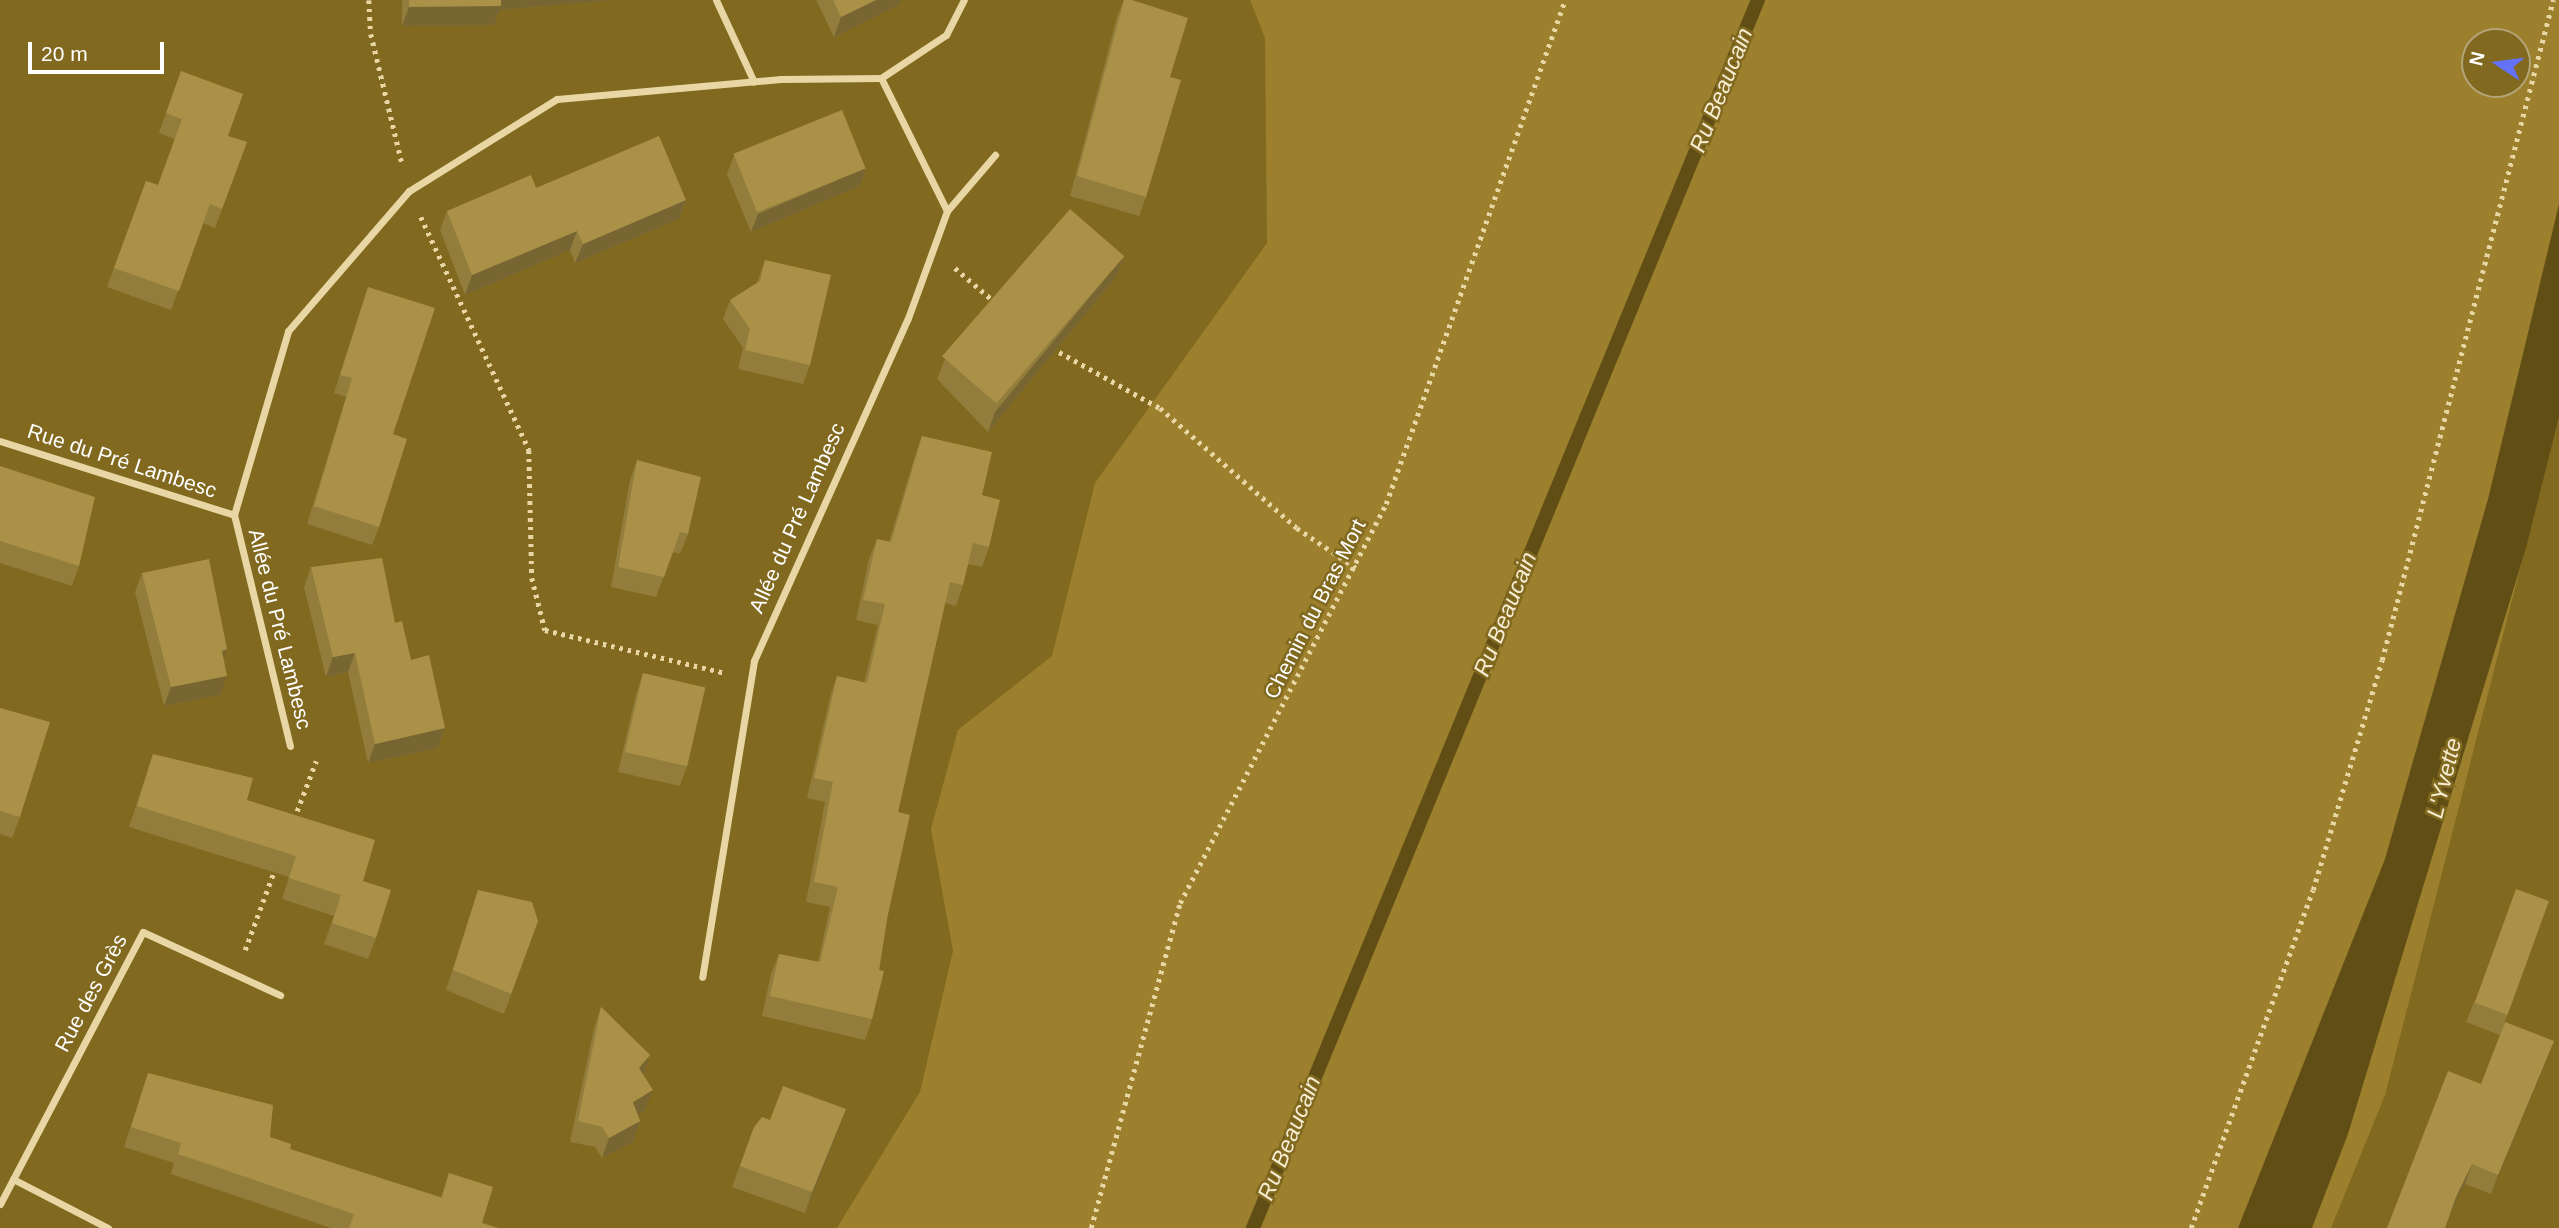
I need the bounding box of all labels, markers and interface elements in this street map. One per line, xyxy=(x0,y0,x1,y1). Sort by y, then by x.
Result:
water label: Ru Beaucain xyxy=(1684,24,1758,156)
scale bar xyxy=(32,28,168,72)
north arrow xyxy=(2461,28,2531,98)
text: 20 m xyxy=(41,42,88,65)
text: N xyxy=(2465,50,2489,68)
street label: Rue du Pré Lambesc xyxy=(24,419,220,503)
street label: Allée du Pré Lambesc xyxy=(744,419,850,617)
street label: Chemin du Bras Mort xyxy=(1259,515,1371,703)
street label: Allée du Pré Lambesc xyxy=(243,526,317,732)
water label: Ru Beaucain xyxy=(1468,548,1542,680)
water label: L'Yvette xyxy=(2421,735,2467,821)
street label: Rue des Grès xyxy=(49,930,133,1056)
water label: Ru Beaucain xyxy=(1252,1072,1326,1204)

